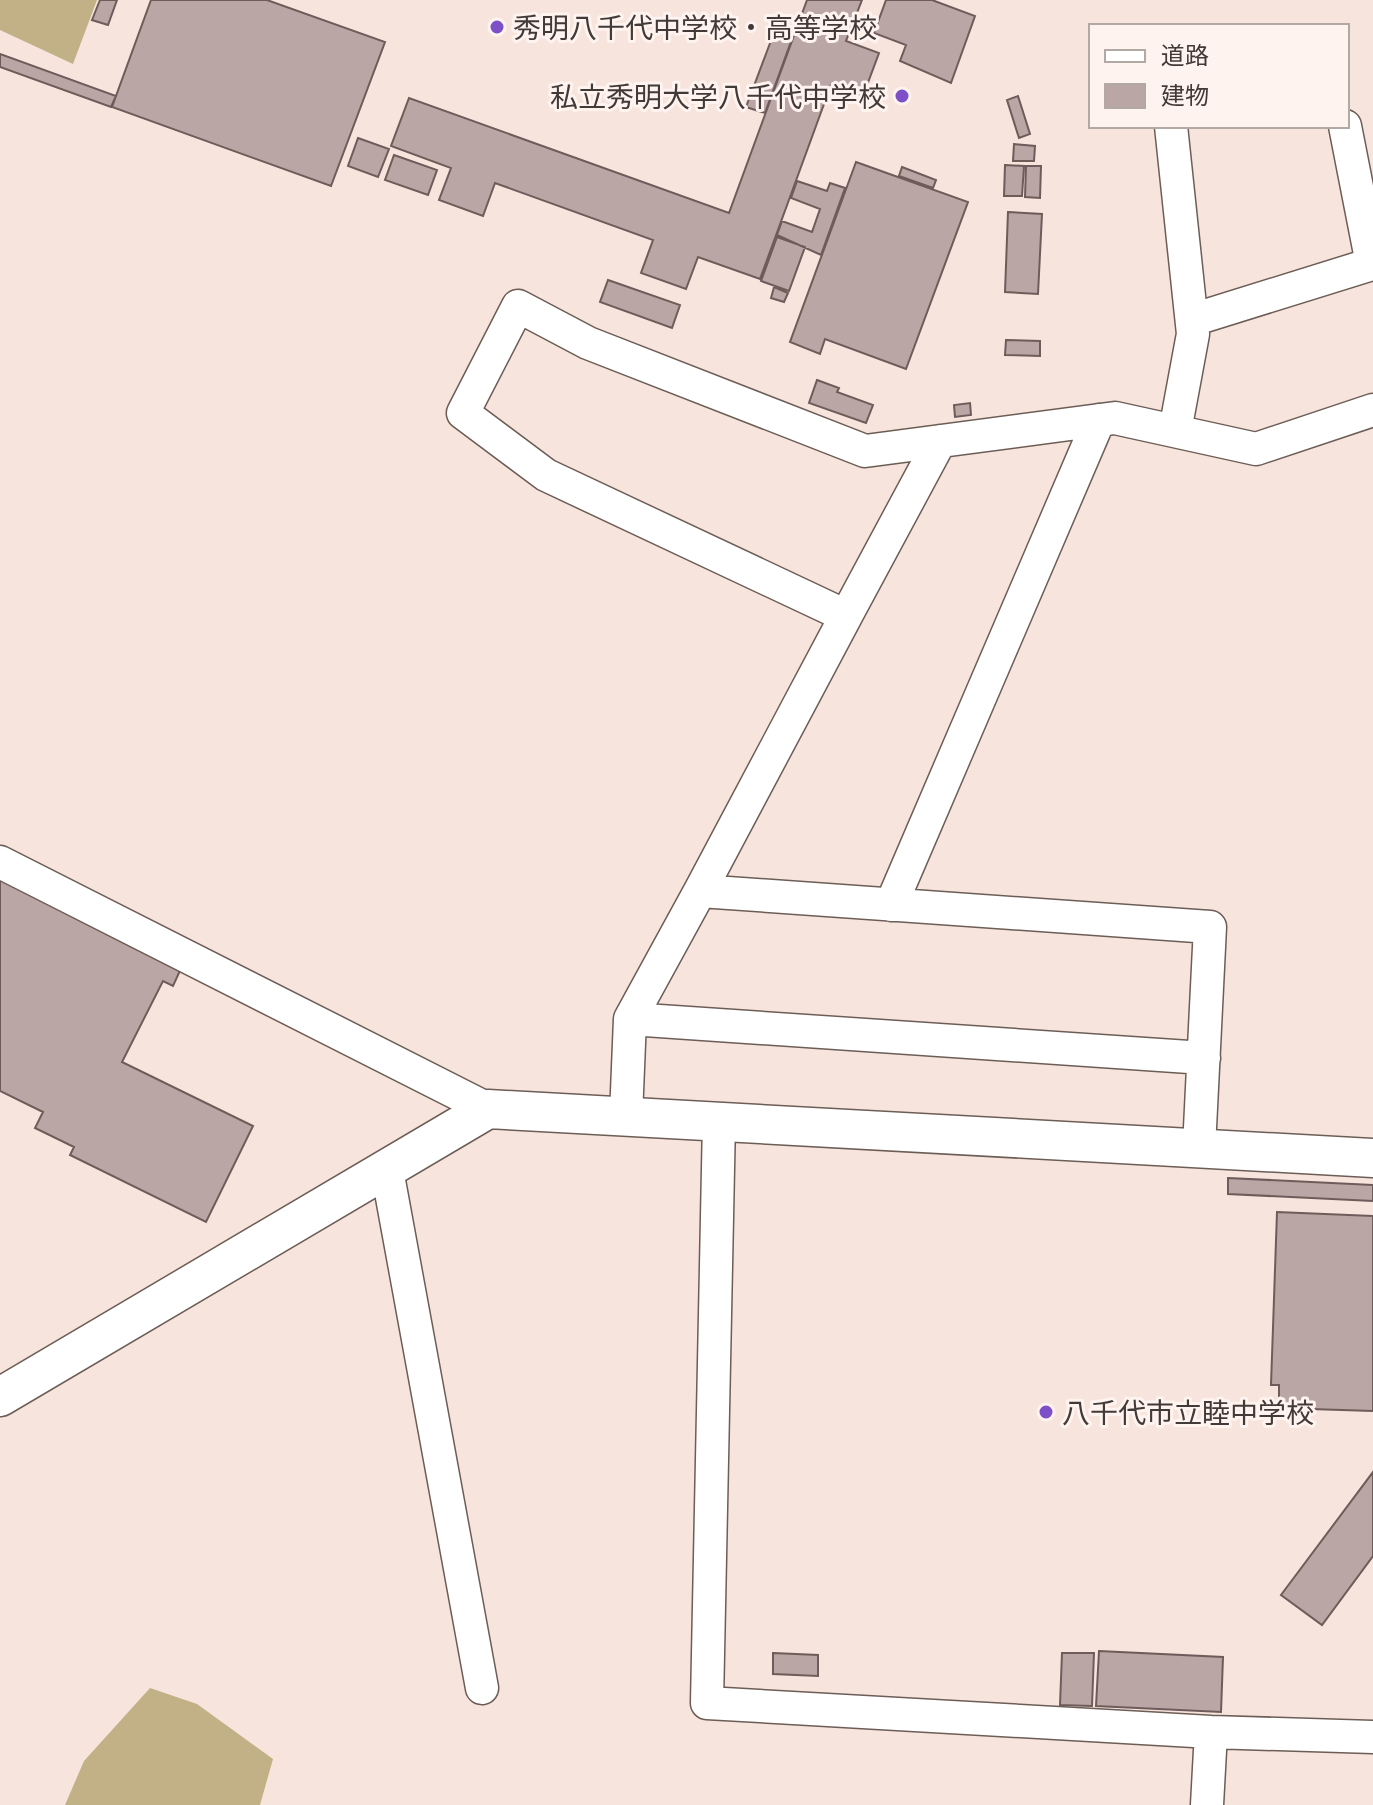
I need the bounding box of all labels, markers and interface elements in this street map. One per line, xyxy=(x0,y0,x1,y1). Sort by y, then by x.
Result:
place label: 秀明八千代中学校・高等学校 xyxy=(513,10,877,44)
marker: 秀明八千代中学校・高等学校 xyxy=(488,18,506,36)
legend xyxy=(1089,24,1349,128)
text: 道路 xyxy=(1161,40,1209,69)
place label: 私立秀明大学八千代中学校 xyxy=(550,79,886,113)
text: 建物 xyxy=(1161,80,1209,109)
marker: 私立秀明大学八千代中学校 xyxy=(893,87,911,105)
place label: 八千代市立睦中学校 xyxy=(1062,1395,1314,1429)
marker: 八千代市立睦中学校 xyxy=(1037,1403,1055,1421)

